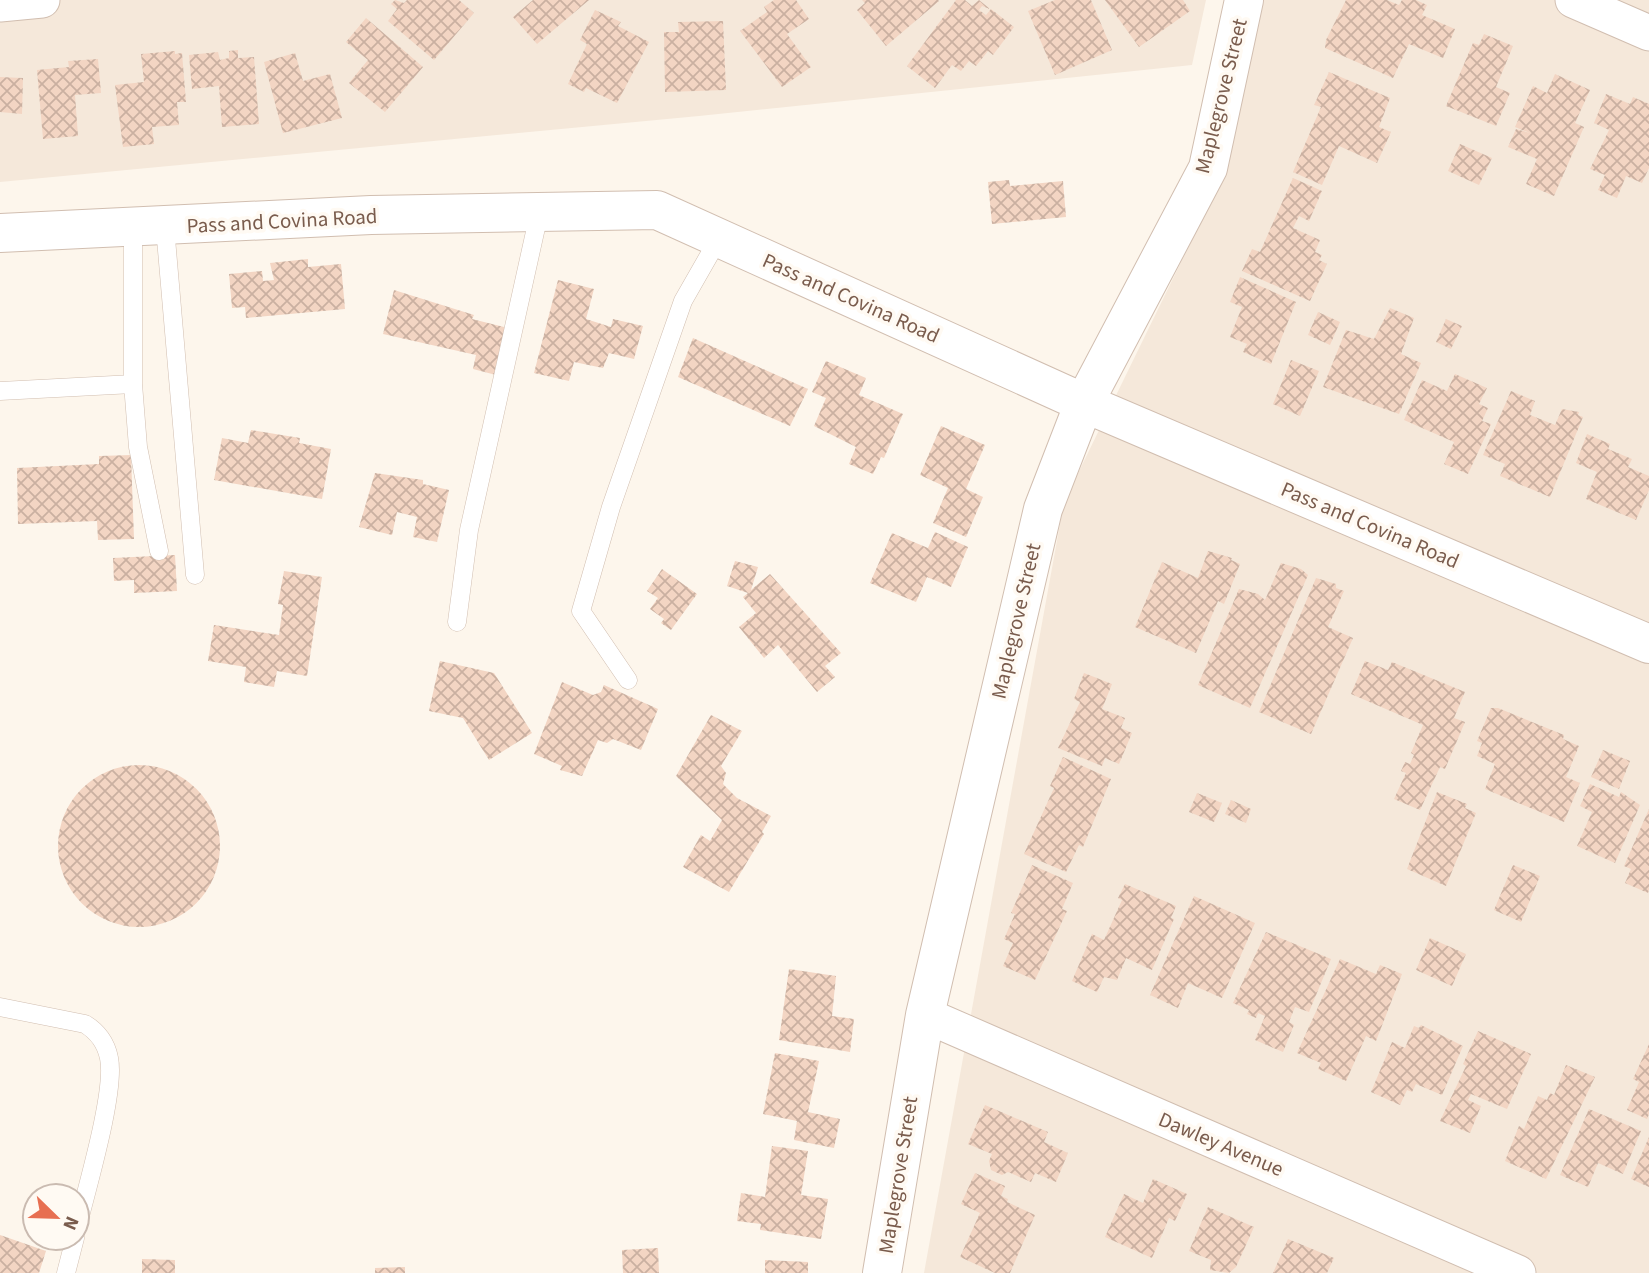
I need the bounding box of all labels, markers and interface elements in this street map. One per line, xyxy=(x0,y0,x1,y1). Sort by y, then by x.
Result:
street label: Maplegrove Street xyxy=(1187,15,1255,177)
street label: Pass and Covina Road xyxy=(186,201,378,241)
street label: Pass and Covina Road xyxy=(758,245,944,351)
street label: Pass and Covina Road xyxy=(1276,474,1464,576)
street label: Maplegrove Street xyxy=(984,540,1048,702)
street label: Maplegrove Street xyxy=(871,1094,925,1256)
street label: Dawley Avenue xyxy=(1154,1104,1288,1184)
north arrow xyxy=(21,1182,91,1252)
text: N xyxy=(55,1212,85,1234)

